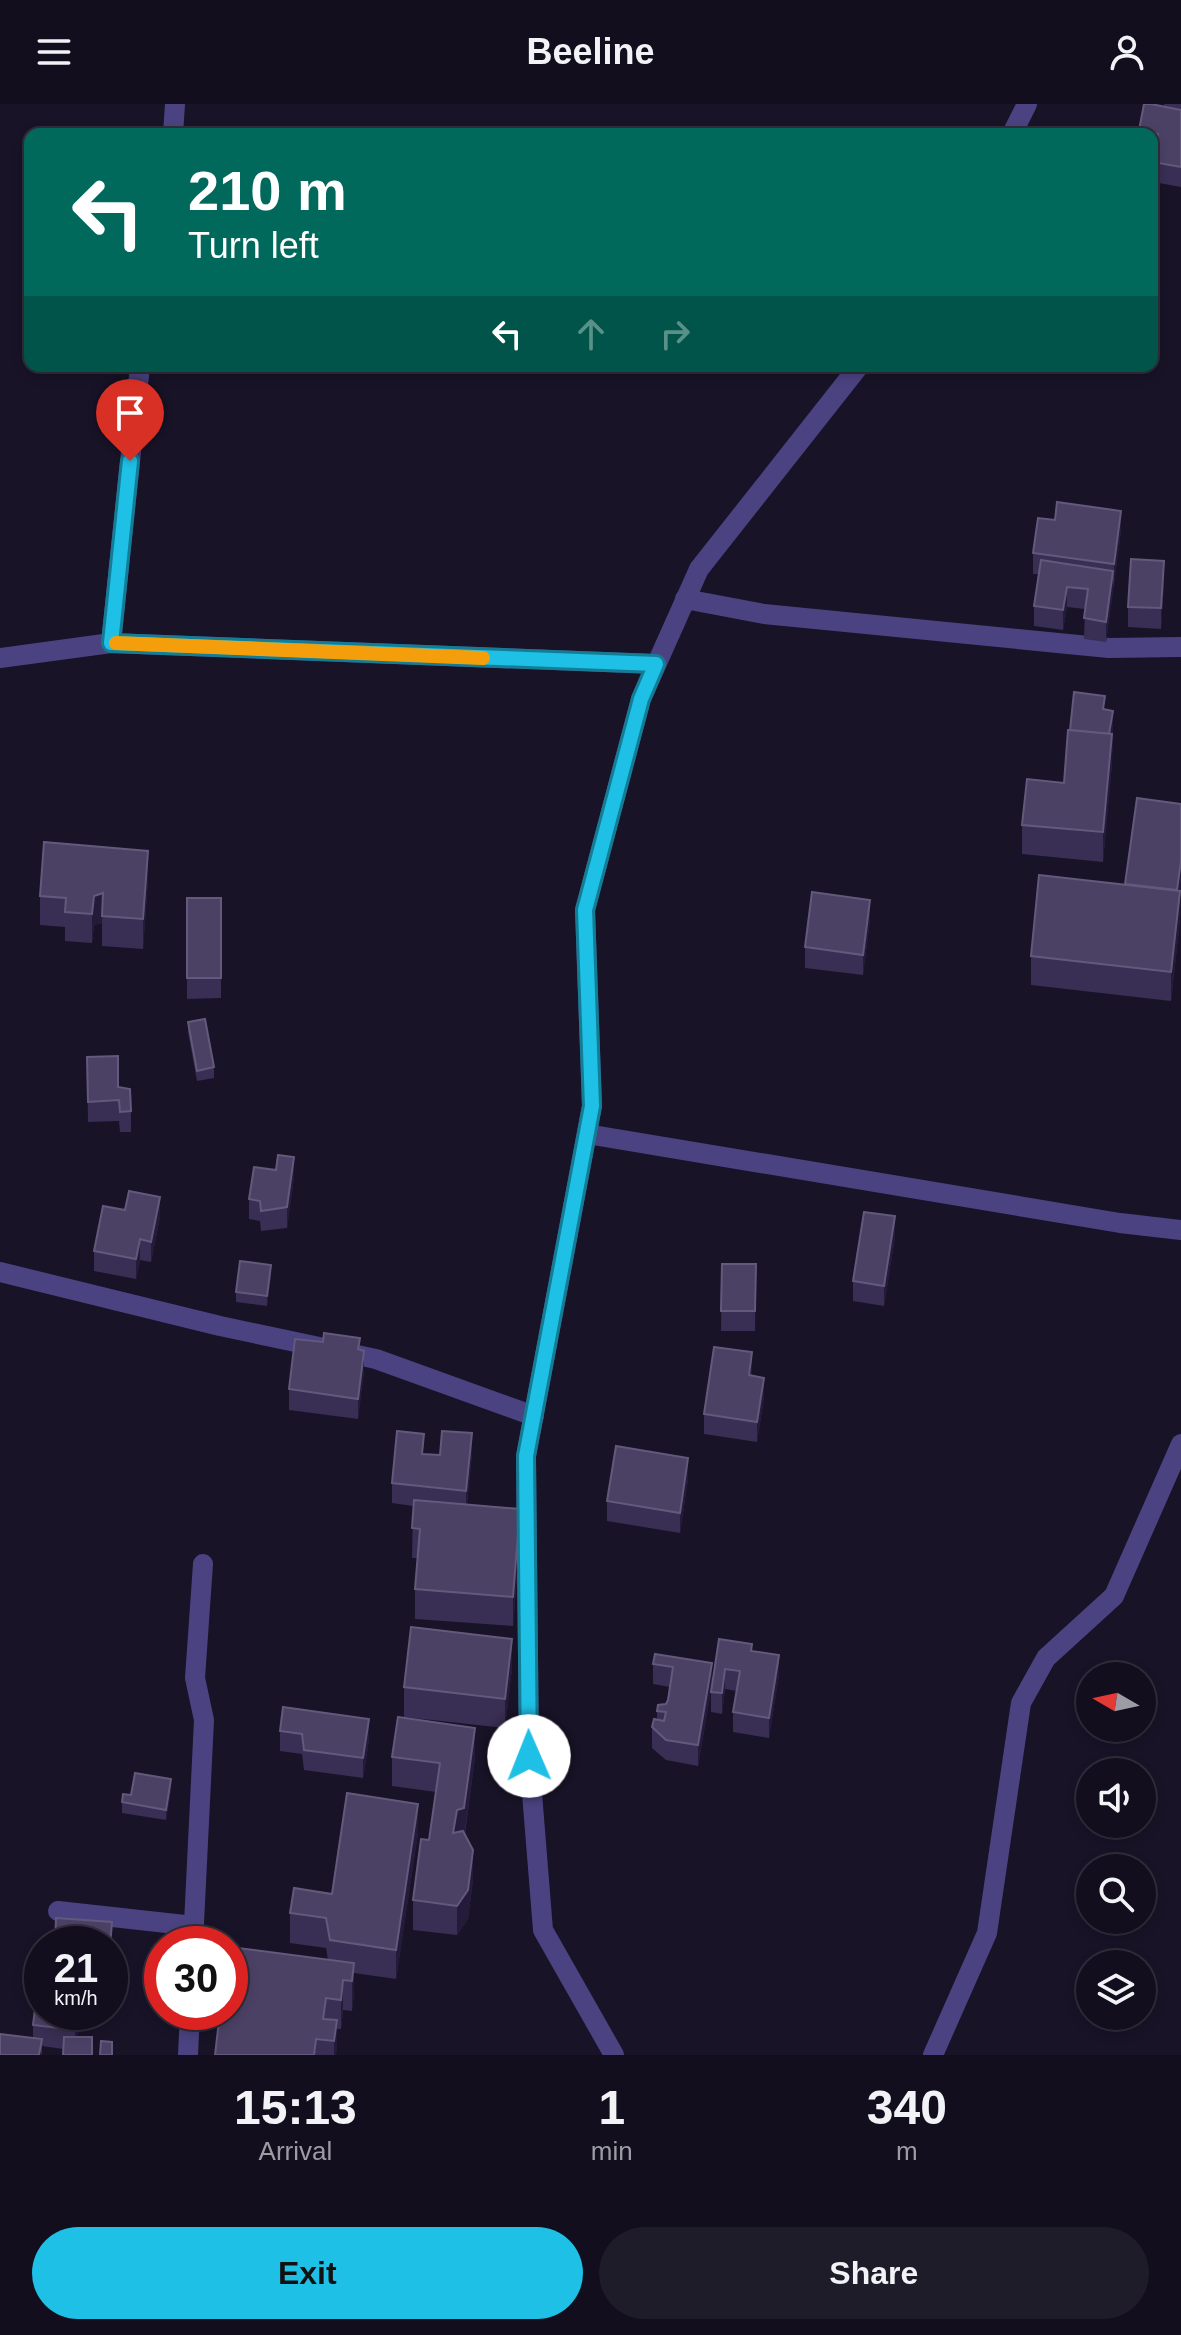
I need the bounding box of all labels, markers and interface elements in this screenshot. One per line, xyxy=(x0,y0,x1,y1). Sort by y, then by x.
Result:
icon: menu xyxy=(32,30,76,74)
icon: person xyxy=(1105,30,1149,74)
text: Beeline xyxy=(526,31,655,72)
text: 210 m xyxy=(188,159,347,222)
icon: left xyxy=(56,160,160,264)
text: Turn left xyxy=(188,225,319,266)
icon: left xyxy=(485,312,529,356)
icon: ahead xyxy=(569,312,613,356)
icon: right xyxy=(653,312,697,356)
pin xyxy=(96,379,164,461)
icon: arrive xyxy=(108,391,152,435)
north arrow xyxy=(1076,1662,1156,1742)
map controls xyxy=(1076,1662,1156,2030)
position arrow xyxy=(487,1714,571,1798)
button: sound xyxy=(1076,1758,1156,1838)
button: search xyxy=(1076,1854,1156,1934)
speed limit sign: 30 xyxy=(144,1926,248,2030)
text: 21 xyxy=(54,1946,98,1990)
button: layers xyxy=(1076,1950,1156,2030)
text: km/h xyxy=(54,1987,98,2009)
text: 15:13 xyxy=(234,2081,357,2134)
text: 1 xyxy=(598,2081,625,2134)
text: 340 xyxy=(867,2081,947,2134)
text: Arrival xyxy=(259,2136,332,2166)
text: min xyxy=(591,2136,633,2166)
text: m xyxy=(896,2136,918,2166)
button: Exit xyxy=(32,2227,583,2319)
button: Share xyxy=(599,2227,1149,2319)

